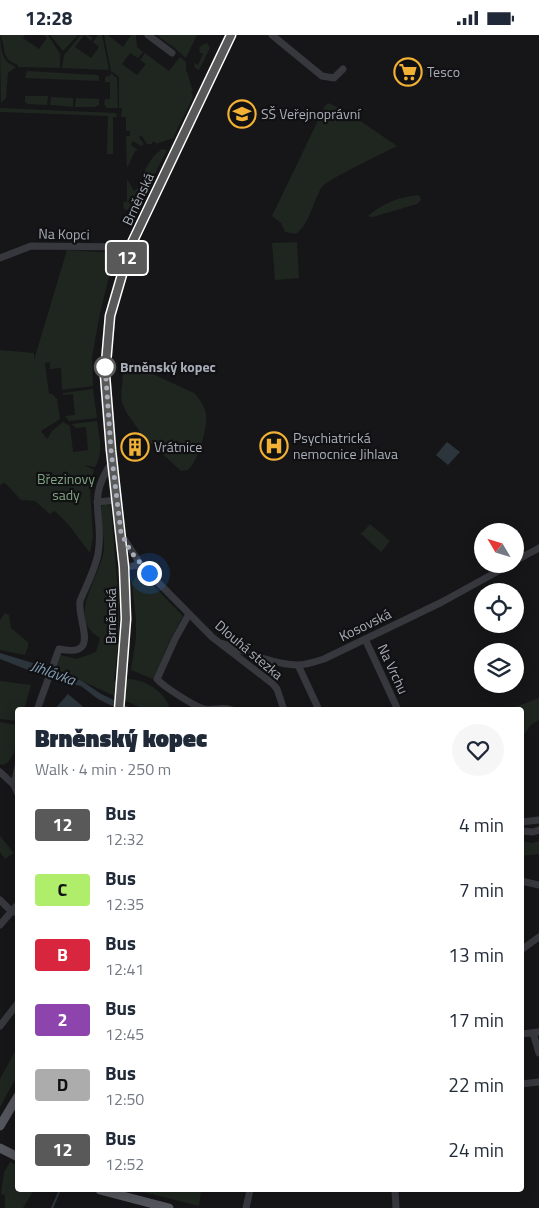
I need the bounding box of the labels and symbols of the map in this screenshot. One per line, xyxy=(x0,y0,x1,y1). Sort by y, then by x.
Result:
supermarket icon: Tesco xyxy=(393,57,423,87)
place label: Tesco xyxy=(427,61,460,82)
school or university icon: SŠ Veřejnoprávní xyxy=(227,99,257,129)
place label: SŠ Veřejnoprávní xyxy=(261,103,361,124)
street label: Brněnská xyxy=(116,169,159,228)
street label: Na Kopci xyxy=(38,223,90,244)
line badge: 12 xyxy=(104,242,150,274)
marker: Brněnský kopec xyxy=(94,356,116,378)
place label: Brněnský kopec xyxy=(120,356,216,377)
place label: Psychiatrická nemocnice Jihlava xyxy=(293,427,398,464)
hospital icon: Psychiatrická nemocnice Jihlava xyxy=(259,431,289,461)
building icon: Vrátnice xyxy=(120,432,150,462)
place label: Vrátnice xyxy=(154,436,202,457)
park label: Březinovy sady xyxy=(37,468,95,505)
north arrow xyxy=(474,523,524,573)
your location xyxy=(137,561,162,586)
street label: Brněnská xyxy=(100,588,121,644)
street label: Kosovská xyxy=(335,603,394,646)
street label: Dlouhá stezka xyxy=(211,615,288,684)
street label: Na Vrchu xyxy=(373,640,414,697)
water label: Jihlávka xyxy=(28,654,80,692)

